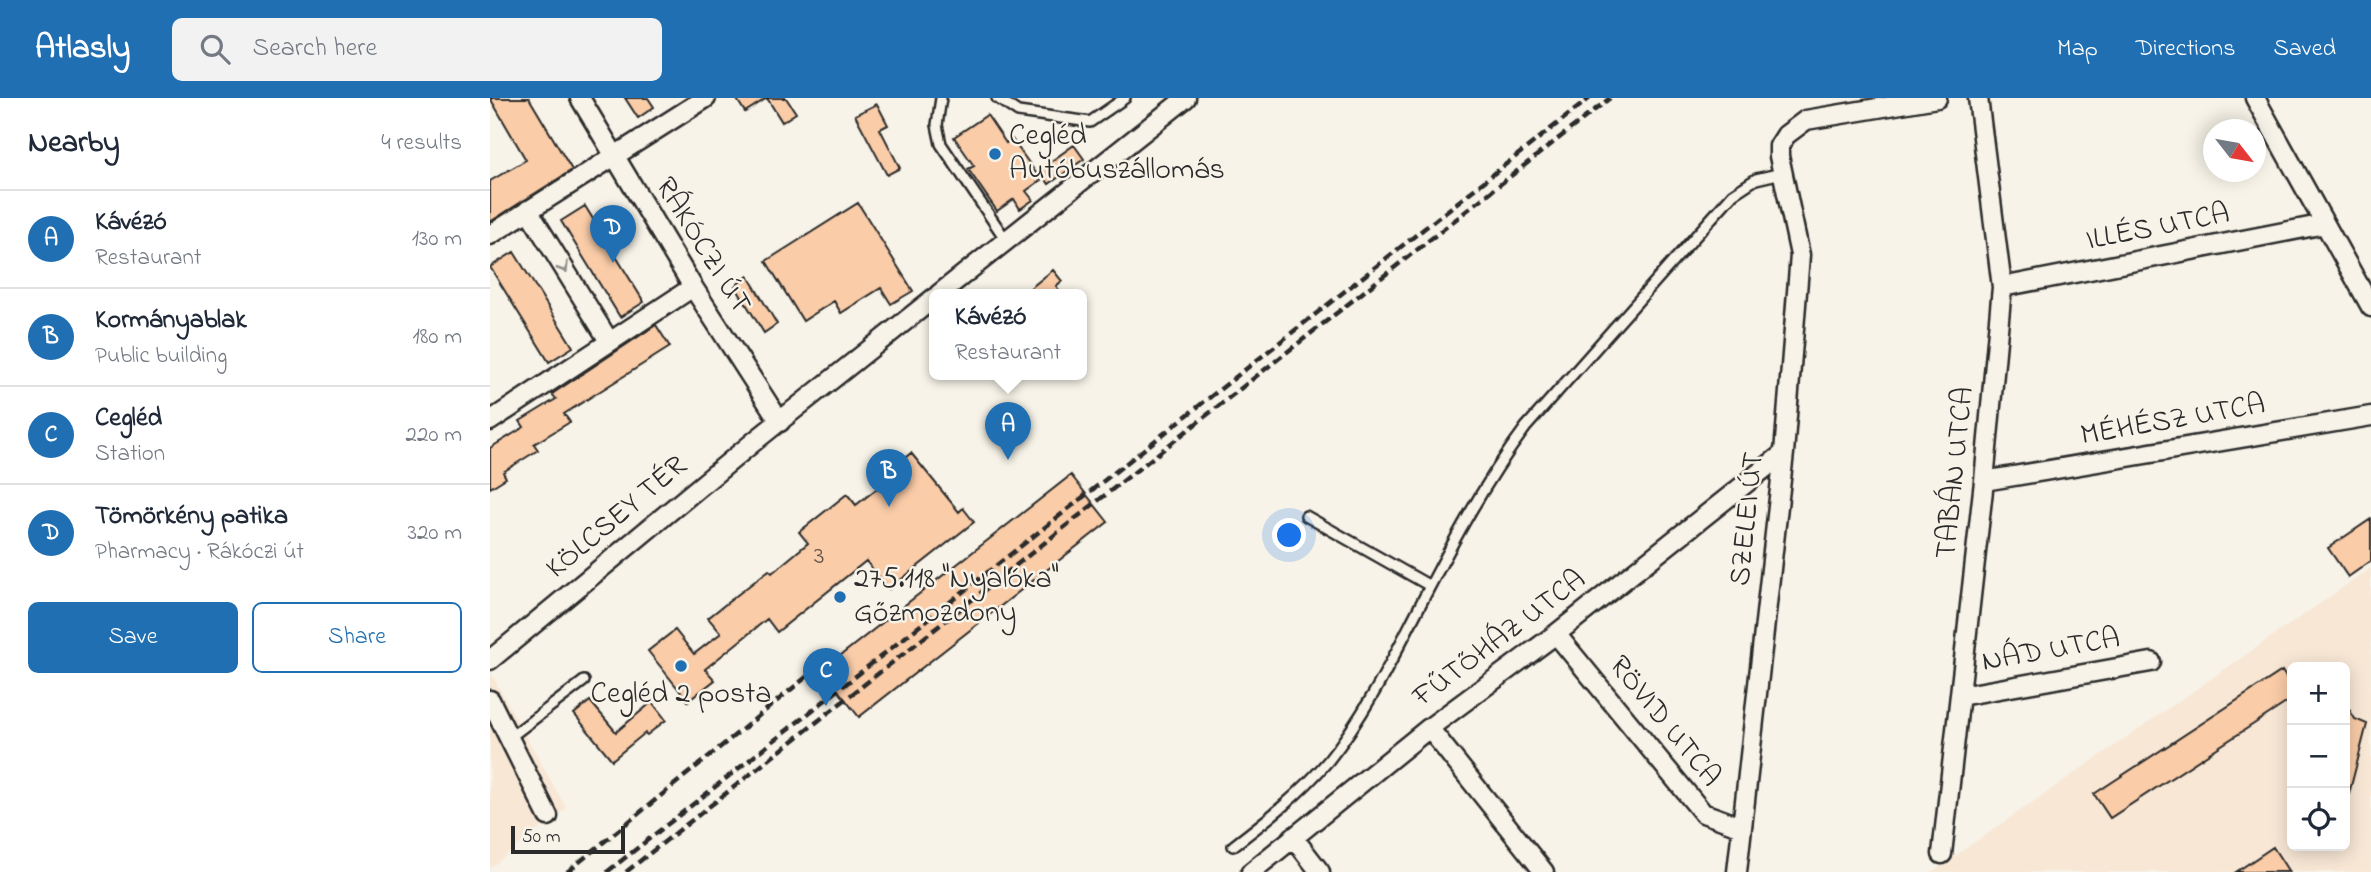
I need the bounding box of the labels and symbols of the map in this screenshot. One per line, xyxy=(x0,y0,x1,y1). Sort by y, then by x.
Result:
place label: Cegléd Autóbuszállomás xyxy=(1009,115,1225,193)
north arrow xyxy=(2203,119,2266,182)
marker: Cegléd Autóbuszállomás xyxy=(987,146,1003,162)
street label: RÁKÓCZI ÚT xyxy=(643,169,761,323)
street label: ILLÉS UTCA xyxy=(2082,193,2234,263)
pin: D xyxy=(590,205,636,263)
one-way arrow xyxy=(556,260,569,273)
street label: MÉHÉSZ UTCA xyxy=(2077,383,2269,459)
street label: TABÁN UTCA xyxy=(1925,385,1987,561)
pin: A xyxy=(985,402,1031,460)
street label: KÖLCSEY TÉR xyxy=(537,445,698,590)
pin: B xyxy=(866,449,912,507)
street label: SZELEI ÚT xyxy=(1719,450,1777,588)
your location xyxy=(1272,518,1306,552)
house number: 3 xyxy=(814,538,824,576)
place label: 275.118 "Nyalóka" Gőzmozdony xyxy=(854,558,1059,636)
street label: FŰTŐHÁZ UTCA xyxy=(1403,559,1596,719)
marker: 275.118 "Nyalóka" Gőzmozdony xyxy=(832,589,848,605)
street label: NÁD UTCA xyxy=(1979,617,2123,685)
street label: RÖVID UTCA xyxy=(1597,647,1731,797)
pin: C xyxy=(803,648,849,706)
marker: Cegléd 2 posta xyxy=(673,658,689,674)
place label: Cegléd 2 posta xyxy=(591,673,771,717)
scale bar xyxy=(511,823,625,855)

